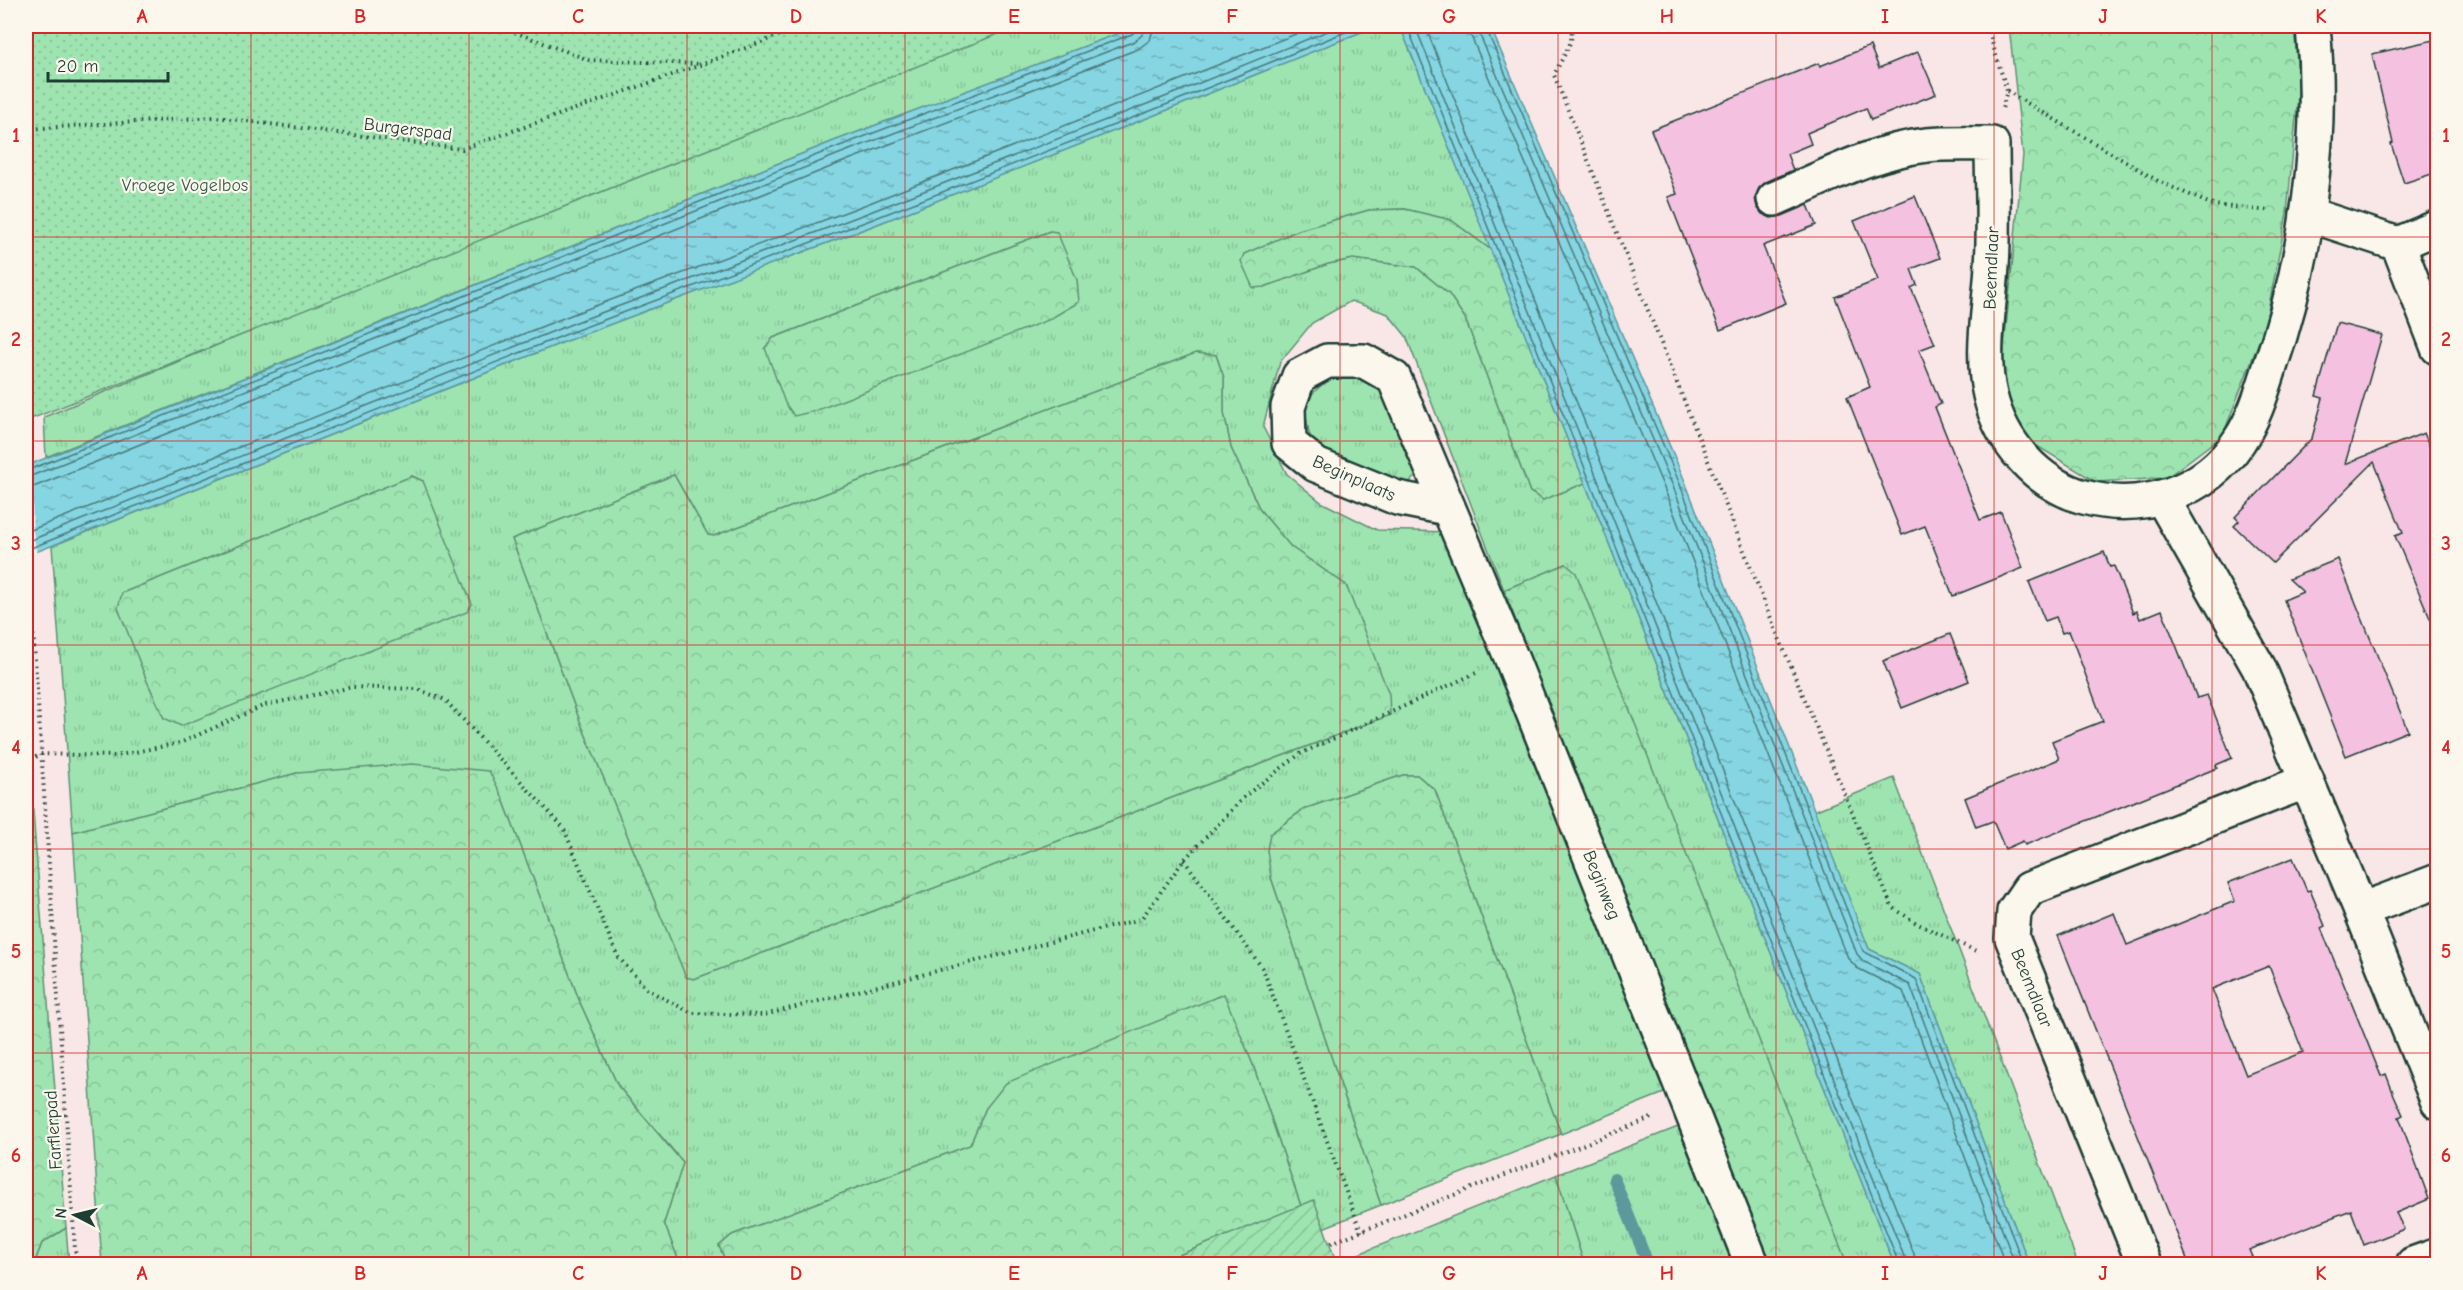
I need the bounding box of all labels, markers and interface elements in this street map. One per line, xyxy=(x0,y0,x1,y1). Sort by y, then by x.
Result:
text: A xyxy=(136,5,148,28)
text: B xyxy=(354,5,366,28)
text: C xyxy=(572,5,584,28)
text: D xyxy=(790,5,802,28)
text: E xyxy=(1008,5,1020,28)
text: F xyxy=(1226,5,1238,28)
text: G xyxy=(1442,5,1456,28)
text: H xyxy=(1660,5,1674,28)
text: I xyxy=(1881,5,1889,28)
text: J xyxy=(2098,5,2108,28)
text: K xyxy=(2315,5,2327,28)
scale bar xyxy=(48,45,168,83)
text: 20 m xyxy=(57,56,98,77)
street label: Burgerspad xyxy=(363,114,453,145)
text: 1 xyxy=(12,124,20,147)
text: 1 xyxy=(2442,124,2450,147)
park label: Vroege Vogelbos xyxy=(122,175,248,196)
street label: Beemdlaar xyxy=(1980,225,2003,310)
text: 2 xyxy=(11,328,21,351)
text: 2 xyxy=(2441,328,2451,351)
street label: Beginplaats xyxy=(1309,451,1398,506)
text: 3 xyxy=(11,532,21,555)
text: 3 xyxy=(2441,532,2451,555)
text: 4 xyxy=(11,736,21,759)
text: 4 xyxy=(2441,736,2451,759)
street label: Beginweg xyxy=(1578,848,1625,923)
text: 5 xyxy=(11,940,21,963)
text: 5 xyxy=(2441,940,2451,963)
street label: Beemdlaar xyxy=(2006,946,2057,1032)
street label: Farflerpad xyxy=(40,1090,67,1170)
text: 6 xyxy=(11,1144,21,1167)
text: 6 xyxy=(2441,1144,2451,1167)
north arrow xyxy=(45,1185,105,1245)
text: N xyxy=(52,1207,71,1220)
text: A xyxy=(136,1262,148,1285)
text: B xyxy=(354,1262,366,1285)
text: C xyxy=(572,1262,584,1285)
text: D xyxy=(790,1262,802,1285)
text: E xyxy=(1008,1262,1020,1285)
text: F xyxy=(1226,1262,1238,1285)
text: G xyxy=(1442,1262,1456,1285)
text: H xyxy=(1660,1262,1674,1285)
text: I xyxy=(1881,1262,1889,1285)
text: J xyxy=(2098,1262,2108,1285)
text: K xyxy=(2315,1262,2327,1285)

